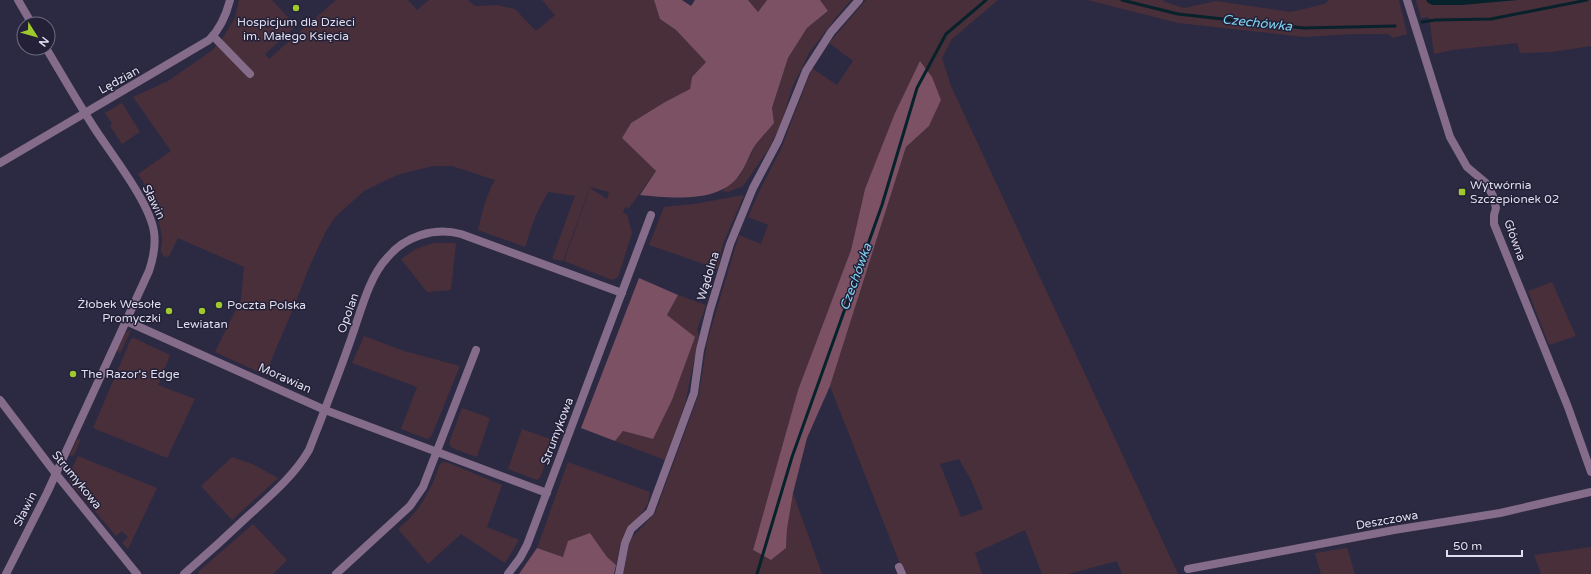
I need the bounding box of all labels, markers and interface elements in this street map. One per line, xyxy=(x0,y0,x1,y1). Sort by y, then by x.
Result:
marker: Hospicjum dla Dzieci im. Małego Księcia xyxy=(291,3,301,13)
water label: Czechówka xyxy=(1221,11,1293,35)
place label: Hospicjum dla Dzieci im. Małego Księcia xyxy=(237,15,355,43)
north arrow xyxy=(16,16,56,56)
text: N xyxy=(36,34,51,49)
street label: Lędzian xyxy=(96,63,142,97)
place label: Wytwórnia Szczepionek 02 xyxy=(1470,178,1559,206)
street label: Sławin xyxy=(140,182,168,222)
marker: Wytwórnia Szczepionek 02 xyxy=(1457,187,1467,197)
street label: Główna xyxy=(1501,217,1529,263)
water label: Czechówka xyxy=(836,241,876,313)
street label: Wądolna xyxy=(694,250,722,302)
street label: Opolan xyxy=(334,291,362,335)
place label: Żłobek Wesołe Promyczki xyxy=(78,297,161,325)
place label: Poczta Polska xyxy=(227,298,306,312)
marker: Poczta Polska xyxy=(214,300,224,310)
marker: Żłobek Wesołe Promyczki xyxy=(164,306,174,316)
marker: Lewiatan xyxy=(197,306,207,316)
place label: Lewiatan xyxy=(176,317,228,331)
street label: Morawian xyxy=(256,360,314,396)
place label: The Razor's Edge xyxy=(81,367,180,381)
marker: The Razor's Edge xyxy=(68,369,78,379)
street label: Strumykowa xyxy=(538,395,576,467)
street label: Strumykowa xyxy=(49,448,105,512)
street label: Sławin xyxy=(10,489,40,529)
street label: Deszczowa xyxy=(1355,508,1419,532)
scale bar xyxy=(1447,532,1522,558)
text: 50 m xyxy=(1453,539,1482,553)

